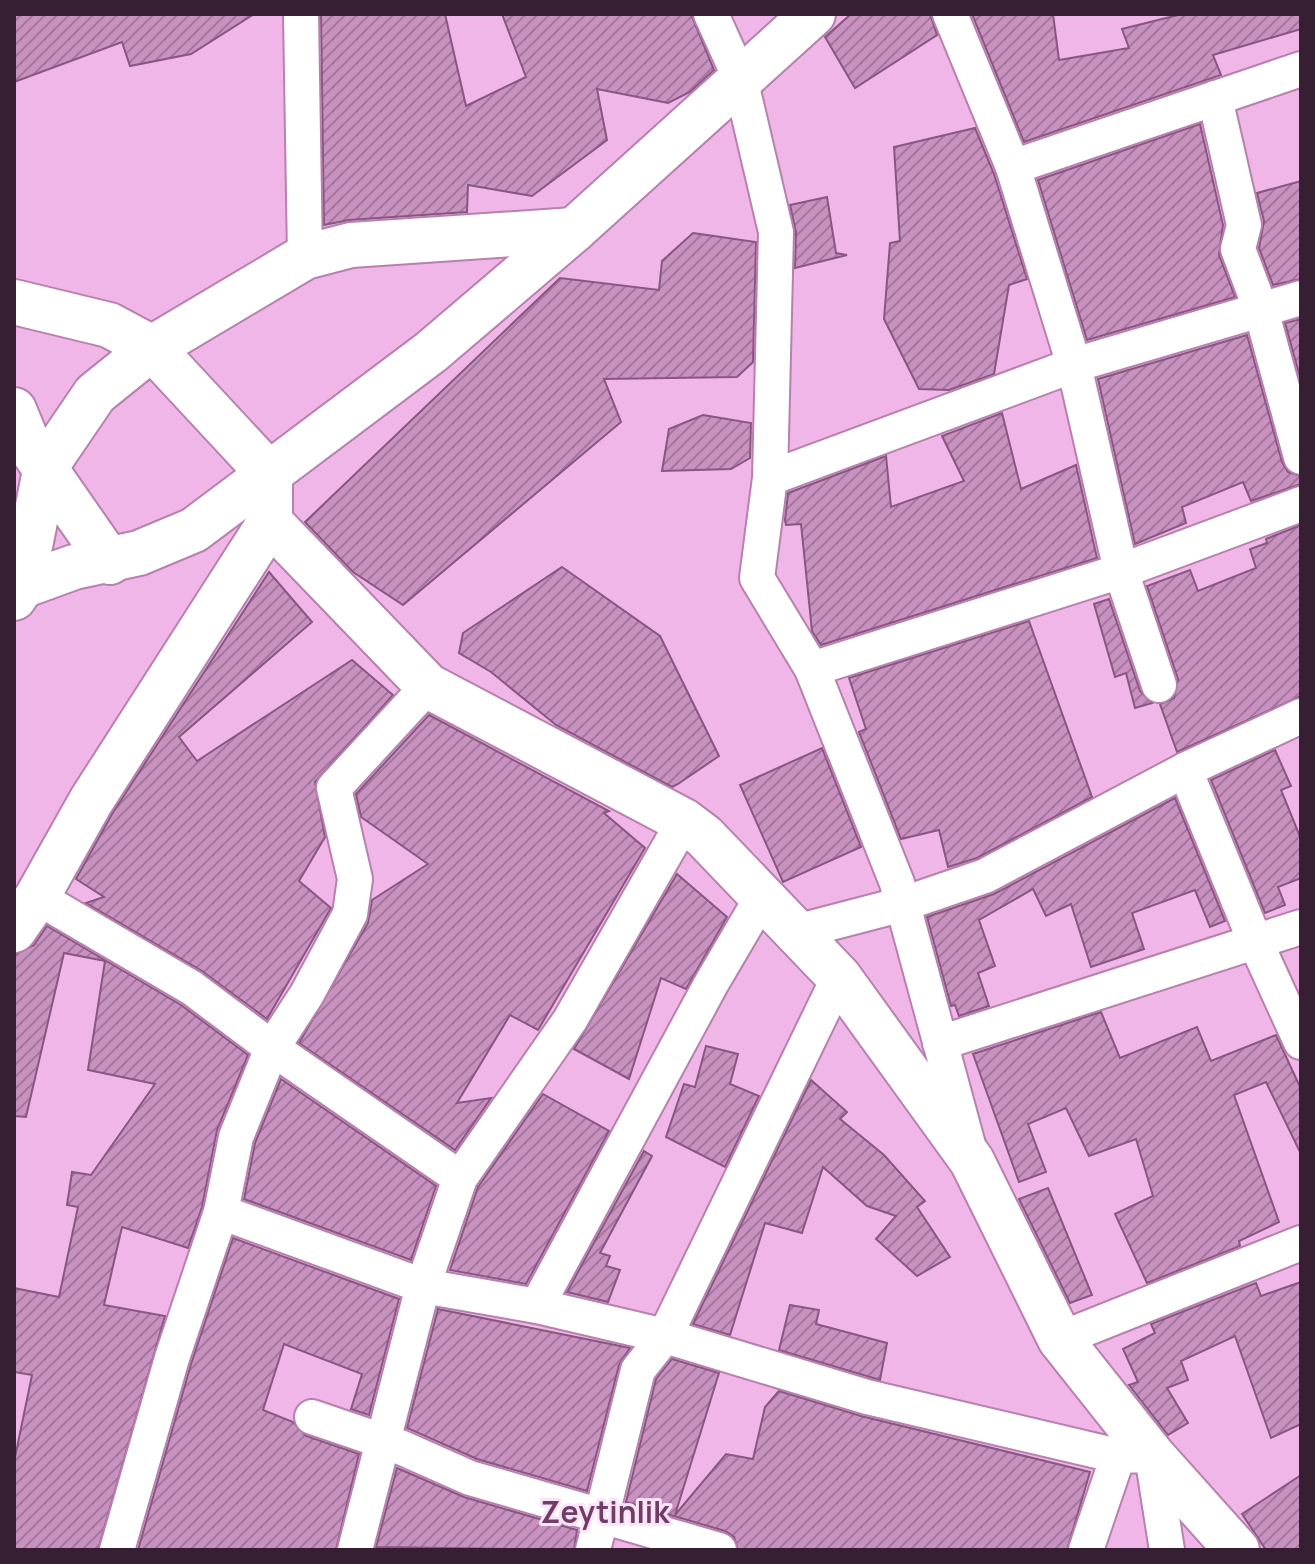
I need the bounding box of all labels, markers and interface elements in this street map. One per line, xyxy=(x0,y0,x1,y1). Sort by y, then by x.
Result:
district label: Zeytinlik xyxy=(541,1491,670,1532)

